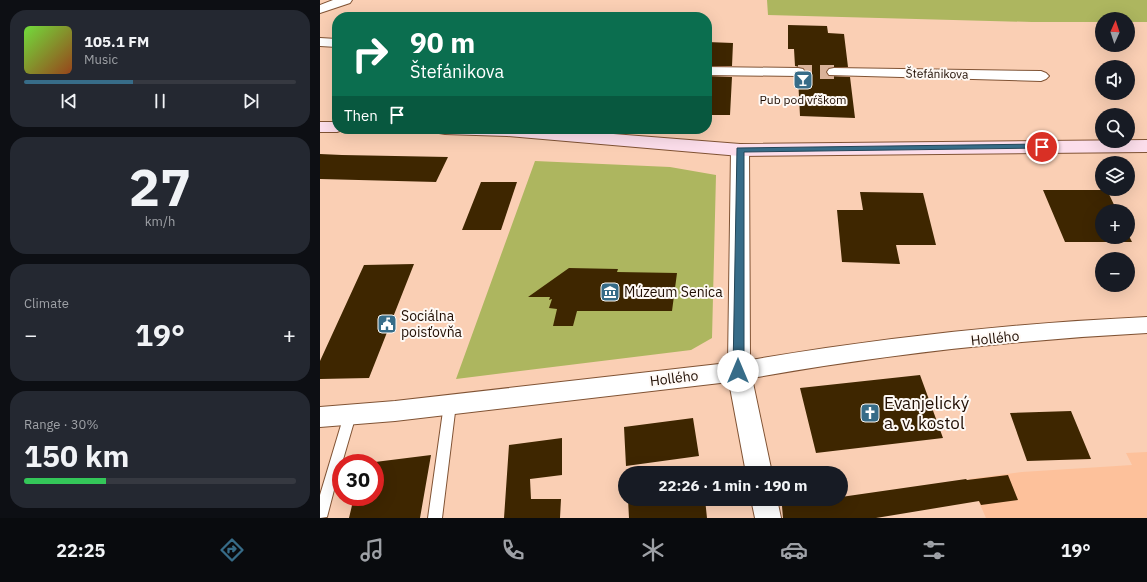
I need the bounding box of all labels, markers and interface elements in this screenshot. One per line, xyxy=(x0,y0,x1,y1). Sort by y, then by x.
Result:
north arrow xyxy=(1095,12,1135,52)
map controls xyxy=(1095,12,1135,292)
text: 90 m xyxy=(410,24,475,61)
icon: right xyxy=(344,28,396,80)
text: 105.1 FM xyxy=(84,32,149,51)
text: Music xyxy=(84,51,118,68)
text: Štefánikova xyxy=(410,60,504,83)
button: sound xyxy=(1095,60,1135,100)
street label: Štefánikova xyxy=(905,65,969,82)
bar icon: Pub pod vŕškom xyxy=(792,69,814,91)
icon: previous xyxy=(58,90,80,112)
icon: pause xyxy=(149,90,171,112)
icon: next xyxy=(240,90,262,112)
place label: Pub pod vŕškom xyxy=(760,92,846,107)
icon: arrive xyxy=(386,104,408,126)
text: Then xyxy=(344,106,378,125)
button: search xyxy=(1095,108,1135,148)
pin xyxy=(1025,130,1059,164)
icon: arrive xyxy=(1031,136,1053,158)
text: 27 xyxy=(129,153,191,220)
button: layers xyxy=(1095,156,1135,196)
button: + xyxy=(1095,204,1135,244)
text: km/h xyxy=(145,213,175,230)
button: − xyxy=(1095,252,1135,292)
museum icon: Múzeum Senica xyxy=(599,281,621,303)
place label: Múzeum Senica xyxy=(624,283,723,301)
text: Climate xyxy=(24,295,69,312)
place label: Sociálna poisťovňa xyxy=(401,307,463,341)
public building icon: Sociálna poisťovňa xyxy=(376,313,398,335)
text: 19° xyxy=(135,315,185,354)
text: − xyxy=(24,320,37,349)
text: + xyxy=(283,320,296,349)
street label: Hollého xyxy=(970,326,1020,349)
position arrow xyxy=(717,350,759,392)
street label: Hollého xyxy=(649,366,699,390)
place label: Evanjelický a. v. kostol xyxy=(884,392,970,434)
church icon: Evanjelický a. v. kostol xyxy=(859,402,881,424)
text: Range · 30% xyxy=(24,416,98,433)
text: 150 km xyxy=(24,436,129,475)
speed limit sign: 30 xyxy=(332,454,384,506)
text: 22:26 · 1 min · 190 m xyxy=(659,476,807,495)
icon: directions xyxy=(218,536,246,564)
icon: music xyxy=(358,536,386,564)
icon: phone xyxy=(499,536,527,564)
icon: climate xyxy=(639,536,667,564)
icon: car xyxy=(780,536,808,564)
icon: filters xyxy=(920,536,948,564)
text: 22:25 xyxy=(56,539,105,562)
text: 19° xyxy=(1061,539,1091,562)

